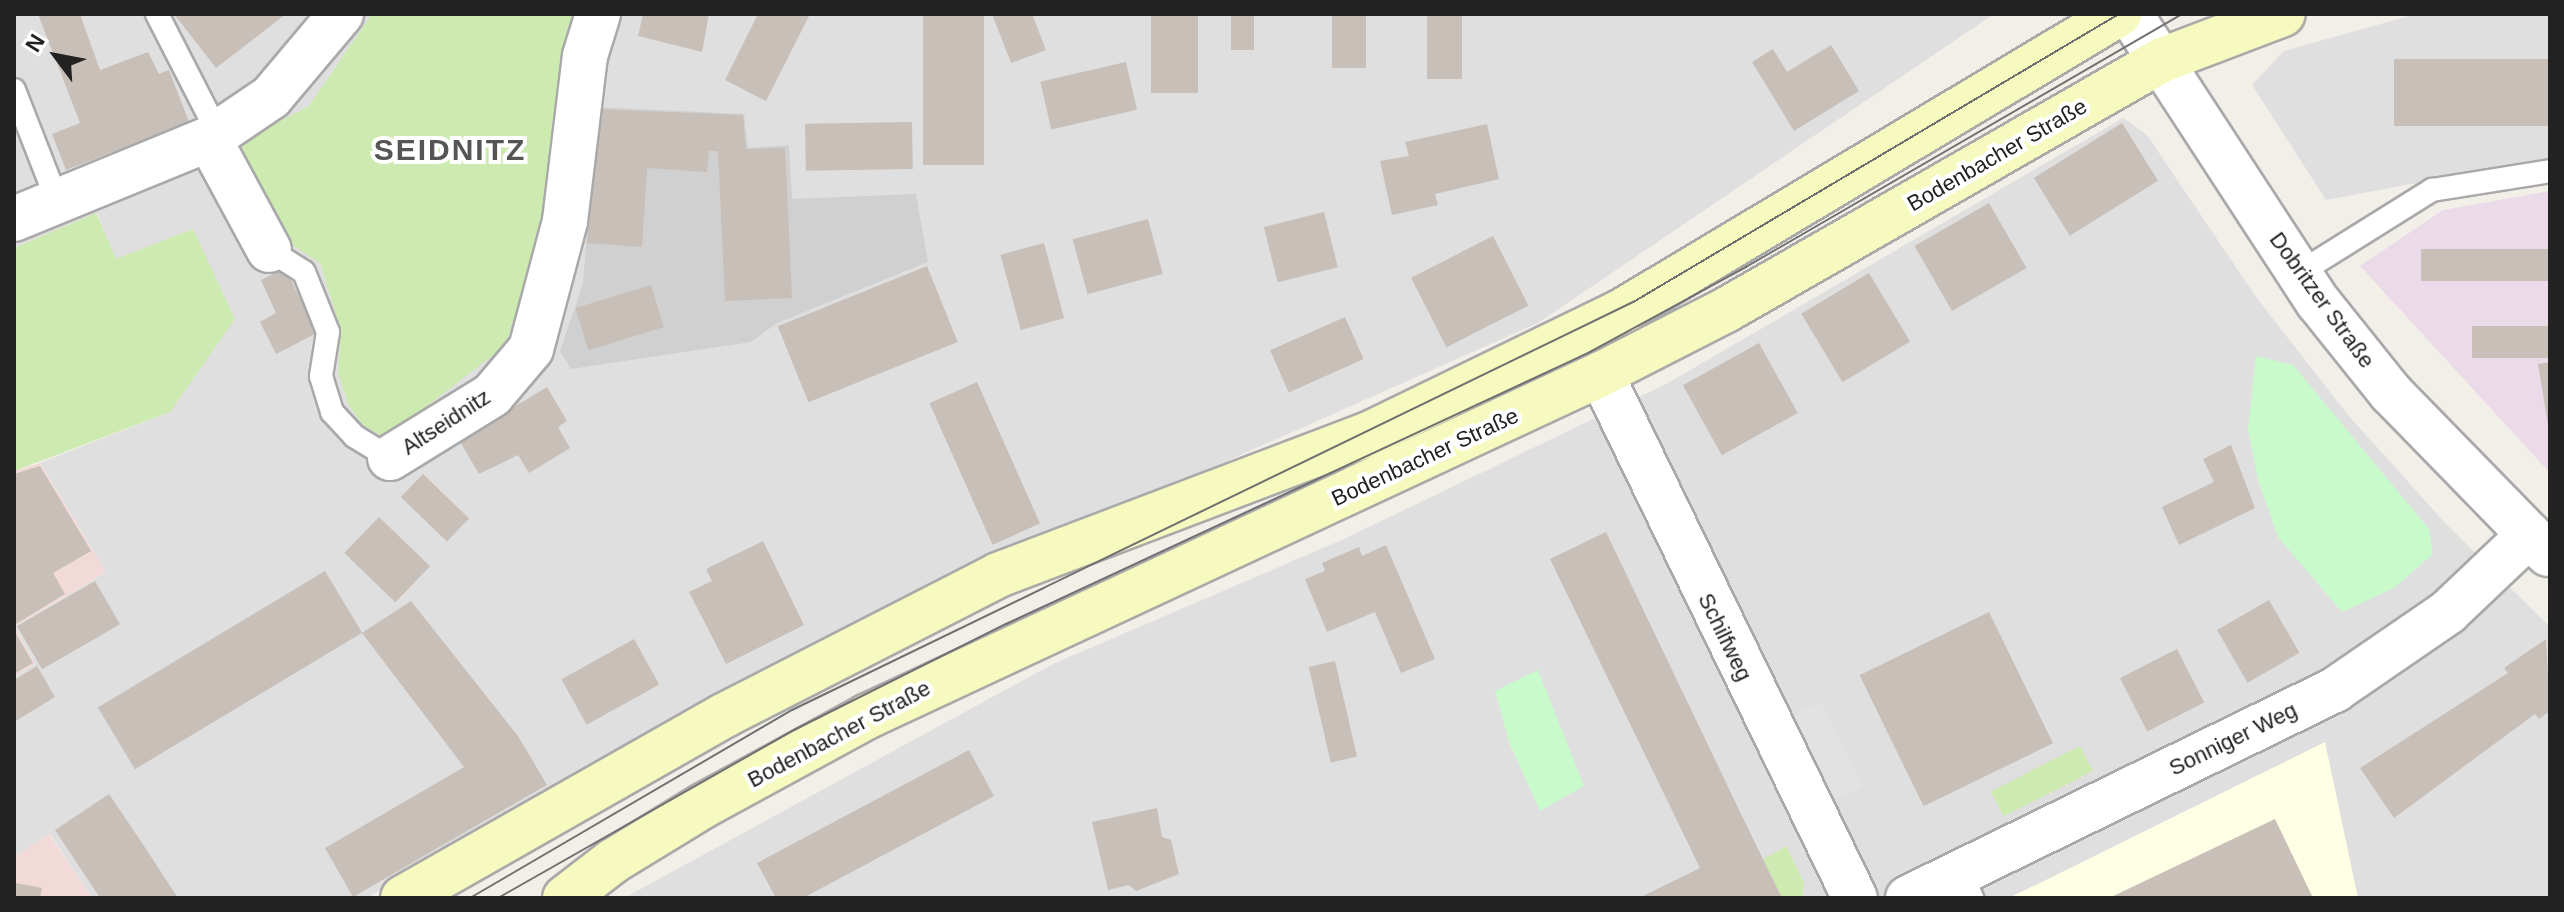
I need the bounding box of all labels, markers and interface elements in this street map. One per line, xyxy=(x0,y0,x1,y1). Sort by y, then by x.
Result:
north arrow xyxy=(16,16,96,96)
text: N xyxy=(20,30,50,56)
street label: Bodenbacher Straße xyxy=(1902,93,2092,217)
district label: SEIDNITZ xyxy=(374,132,526,168)
street label: Dobritzer Straße xyxy=(2264,227,2380,373)
street label: Altseidnitz xyxy=(397,384,495,460)
street label: Bodenbacher Straße xyxy=(1327,402,1523,512)
street label: Schilfweg xyxy=(1692,589,1758,685)
street label: Bodenbacher Straße xyxy=(743,675,935,793)
street label: Sonniger Weg xyxy=(2165,697,2301,781)

